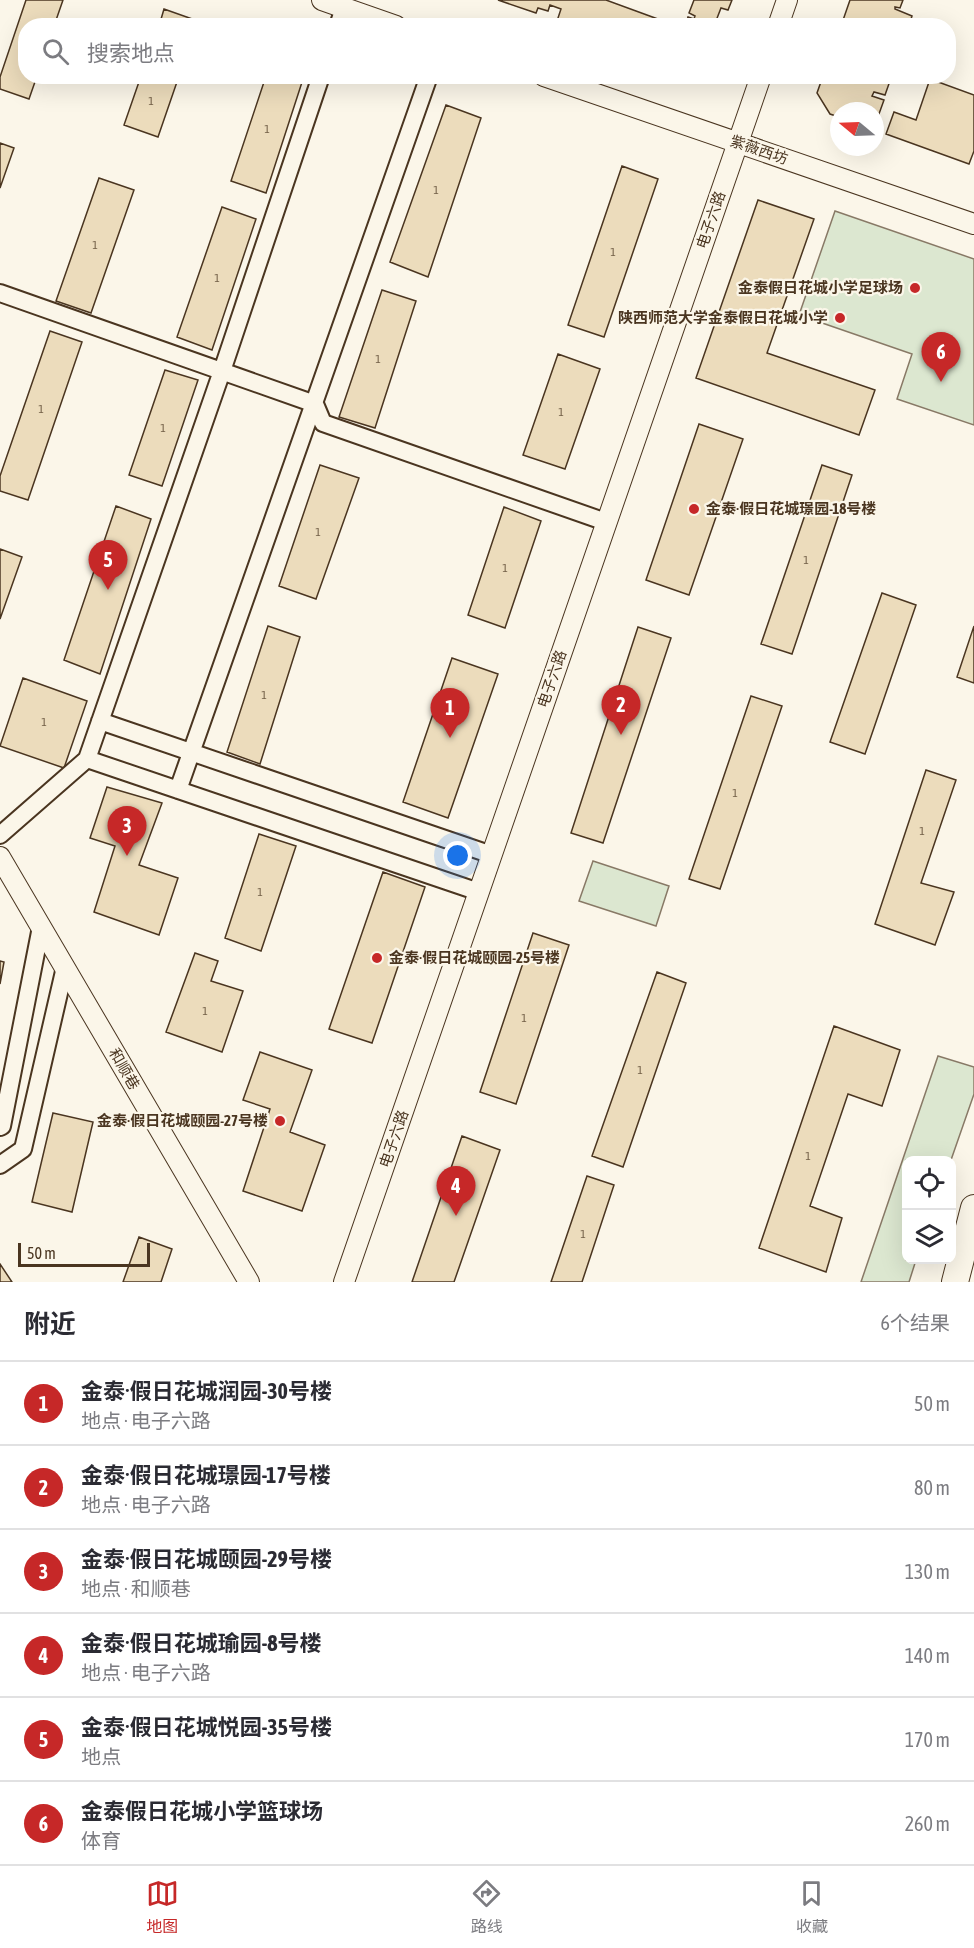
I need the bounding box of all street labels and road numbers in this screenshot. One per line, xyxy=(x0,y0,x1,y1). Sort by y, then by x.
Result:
street label: 紫薇西坊 xyxy=(728,132,790,167)
street label: 电子六路 xyxy=(693,189,728,251)
street label: 电子六路 xyxy=(534,648,569,710)
street label: 和顺巷 xyxy=(106,1045,143,1092)
street label: 电子六路 xyxy=(376,1108,411,1170)

